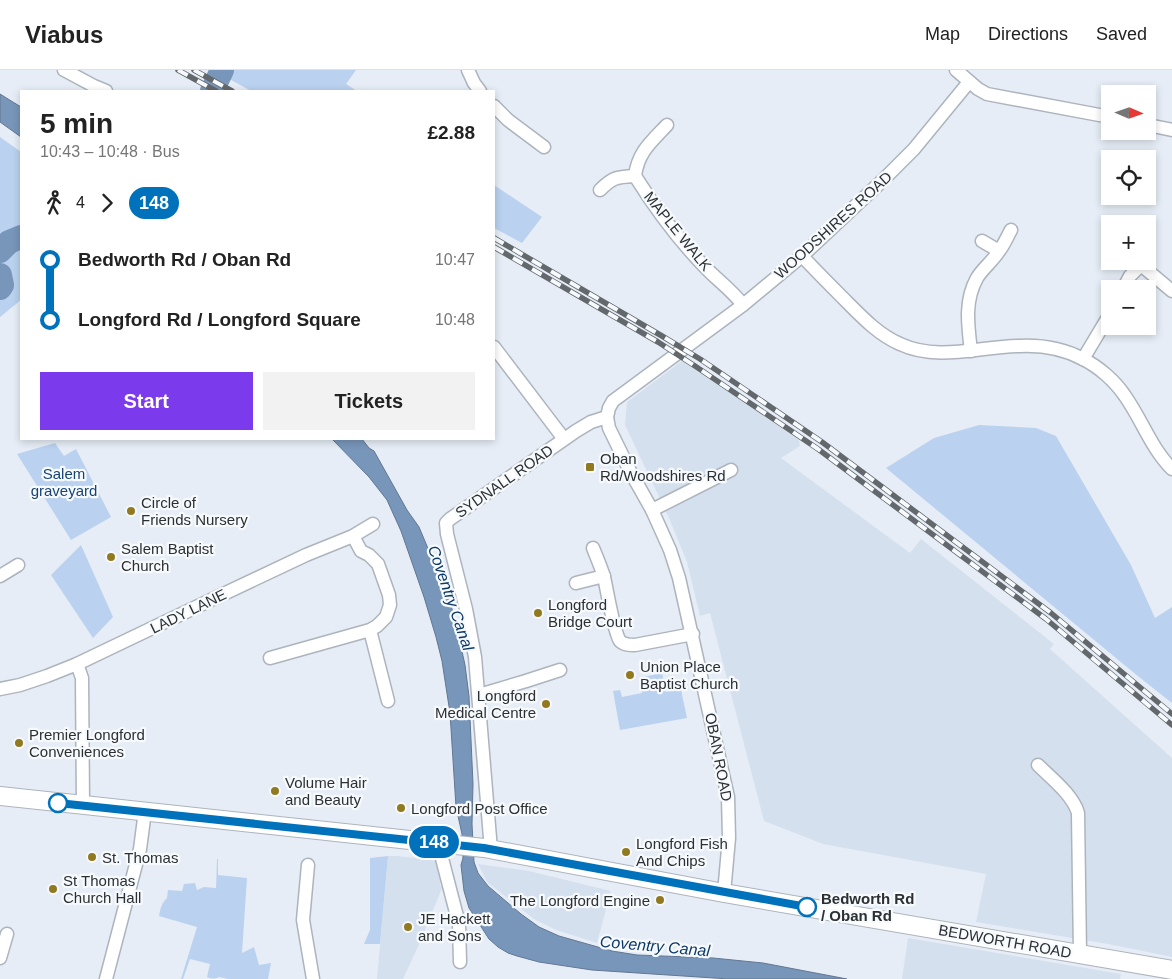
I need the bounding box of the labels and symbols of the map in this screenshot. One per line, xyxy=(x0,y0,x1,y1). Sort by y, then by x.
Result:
north arrow xyxy=(1101,85,1156,140)
street label: WOODSHIRES ROAD xyxy=(771,168,895,282)
street label: MAPLE WALK xyxy=(641,188,715,274)
street label: SYDNALL ROAD xyxy=(452,441,556,521)
place label: Oban Rd/Woodshires Rd xyxy=(600,450,726,484)
marker: Oban Rd/Woodshires Rd xyxy=(584,461,596,473)
park label: Salem graveyard xyxy=(31,465,97,499)
place label: Circle of Friends Nursery xyxy=(141,494,248,528)
marker: Circle of Friends Nursery xyxy=(125,505,137,517)
place label: Salem Baptist Church xyxy=(121,540,214,574)
water label: Coventry Canal xyxy=(425,543,477,653)
marker: Salem Baptist Church xyxy=(105,551,117,563)
street label: LADY LANE xyxy=(147,585,229,637)
place label: Longford Bridge Court xyxy=(548,596,633,630)
marker: Longford Bridge Court xyxy=(532,607,544,619)
place label: Union Place Baptist Church xyxy=(640,658,738,692)
marker: Union Place Baptist Church xyxy=(624,669,636,681)
place label: Longford Medical Centre xyxy=(435,687,536,721)
marker: Longford Medical Centre xyxy=(540,698,552,710)
street label: OBAN ROAD xyxy=(702,711,736,803)
place label: Premier Longford Conveniences xyxy=(29,726,145,760)
marker: Premier Longford Conveniences xyxy=(13,737,25,749)
place label: Volume Hair and Beauty xyxy=(285,774,367,808)
marker: Volume Hair and Beauty xyxy=(269,785,281,797)
unlabelled marker xyxy=(48,793,68,813)
place label: Longford Post Office xyxy=(411,800,547,817)
marker: Longford Post Office xyxy=(395,802,407,814)
line badge: 148 xyxy=(405,826,463,858)
place label: Longford Fish And Chips xyxy=(636,835,728,869)
marker: Longford Fish And Chips xyxy=(620,846,632,858)
place label: St. Thomas xyxy=(102,849,178,866)
marker: St. Thomas xyxy=(86,851,98,863)
place label: St Thomas Church Hall xyxy=(63,872,141,906)
marker: St Thomas Church Hall xyxy=(47,883,59,895)
place label: Bedworth Rd / Oban Rd xyxy=(821,890,914,924)
place label: The Longford Engine xyxy=(510,892,650,909)
marker: The Longford Engine xyxy=(654,894,666,906)
marker: Bedworth Rd / Oban Rd xyxy=(797,897,817,917)
place label: JE Hackett and Sons xyxy=(418,910,491,944)
marker: JE Hackett and Sons xyxy=(402,921,414,933)
street label: BEDWORTH ROAD xyxy=(937,921,1073,961)
water label: Coventry Canal xyxy=(599,933,711,959)

